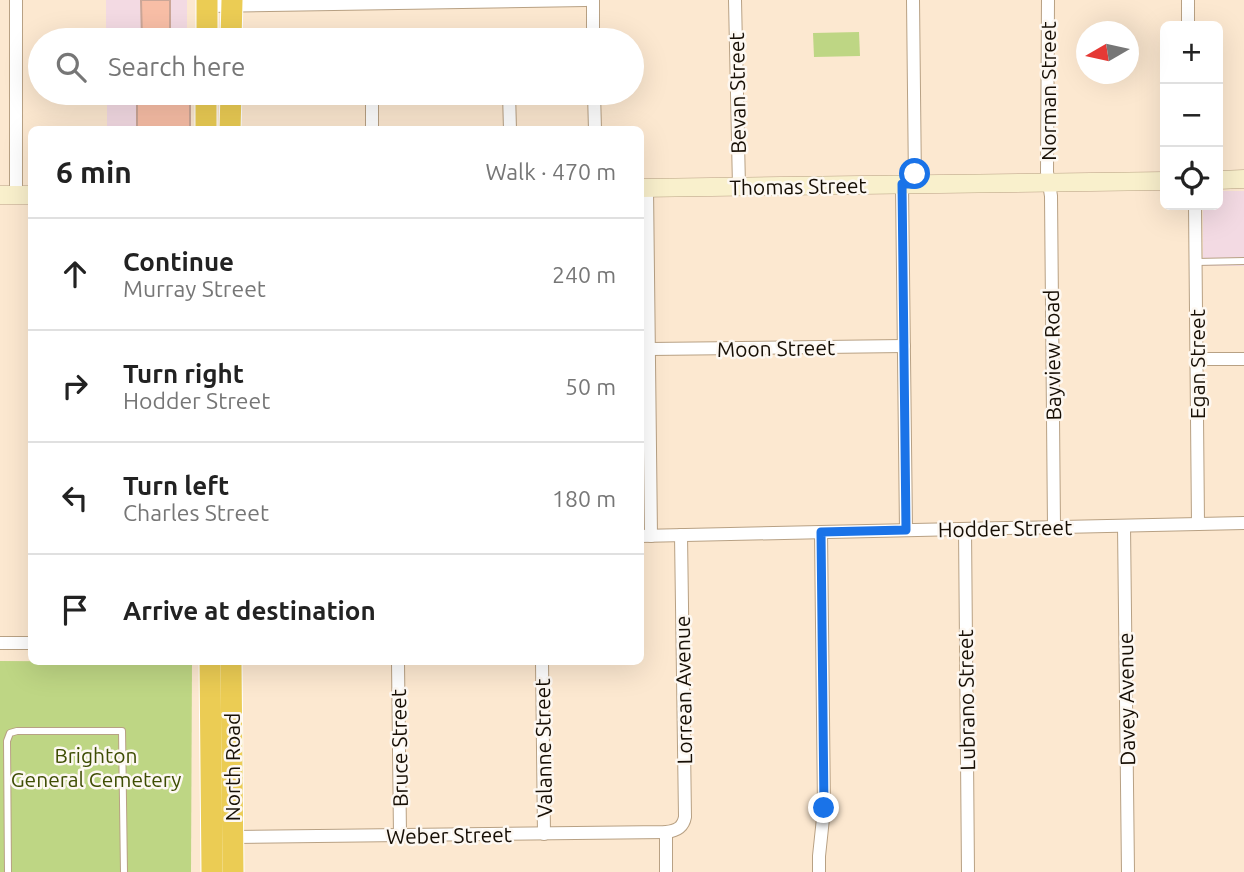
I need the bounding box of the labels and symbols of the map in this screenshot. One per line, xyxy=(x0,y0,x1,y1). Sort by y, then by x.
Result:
street label: Norman Street xyxy=(1036,21,1060,161)
north arrow xyxy=(1076,21,1139,84)
street label: Bevan Street xyxy=(724,32,750,154)
route start xyxy=(899,158,930,189)
street label: Thomas Street xyxy=(729,173,867,199)
street label: Bayview Road xyxy=(1039,289,1065,421)
street label: Egan Street xyxy=(1185,309,1209,419)
street label: Moon Street xyxy=(717,335,835,361)
street label: Hodder Street xyxy=(938,515,1072,541)
street label: Lorrean Avenue xyxy=(670,615,696,765)
street label: Lubrano Street xyxy=(953,629,979,771)
street label: Davey Avenue xyxy=(1113,632,1139,766)
street label: Valanne Street xyxy=(530,678,556,818)
street label: Bruce Street xyxy=(386,689,412,807)
street label: North Road xyxy=(220,713,244,821)
park label: Brighton General Cemetery xyxy=(11,743,181,791)
route end xyxy=(808,792,839,823)
street label: Weber Street xyxy=(386,822,512,848)

